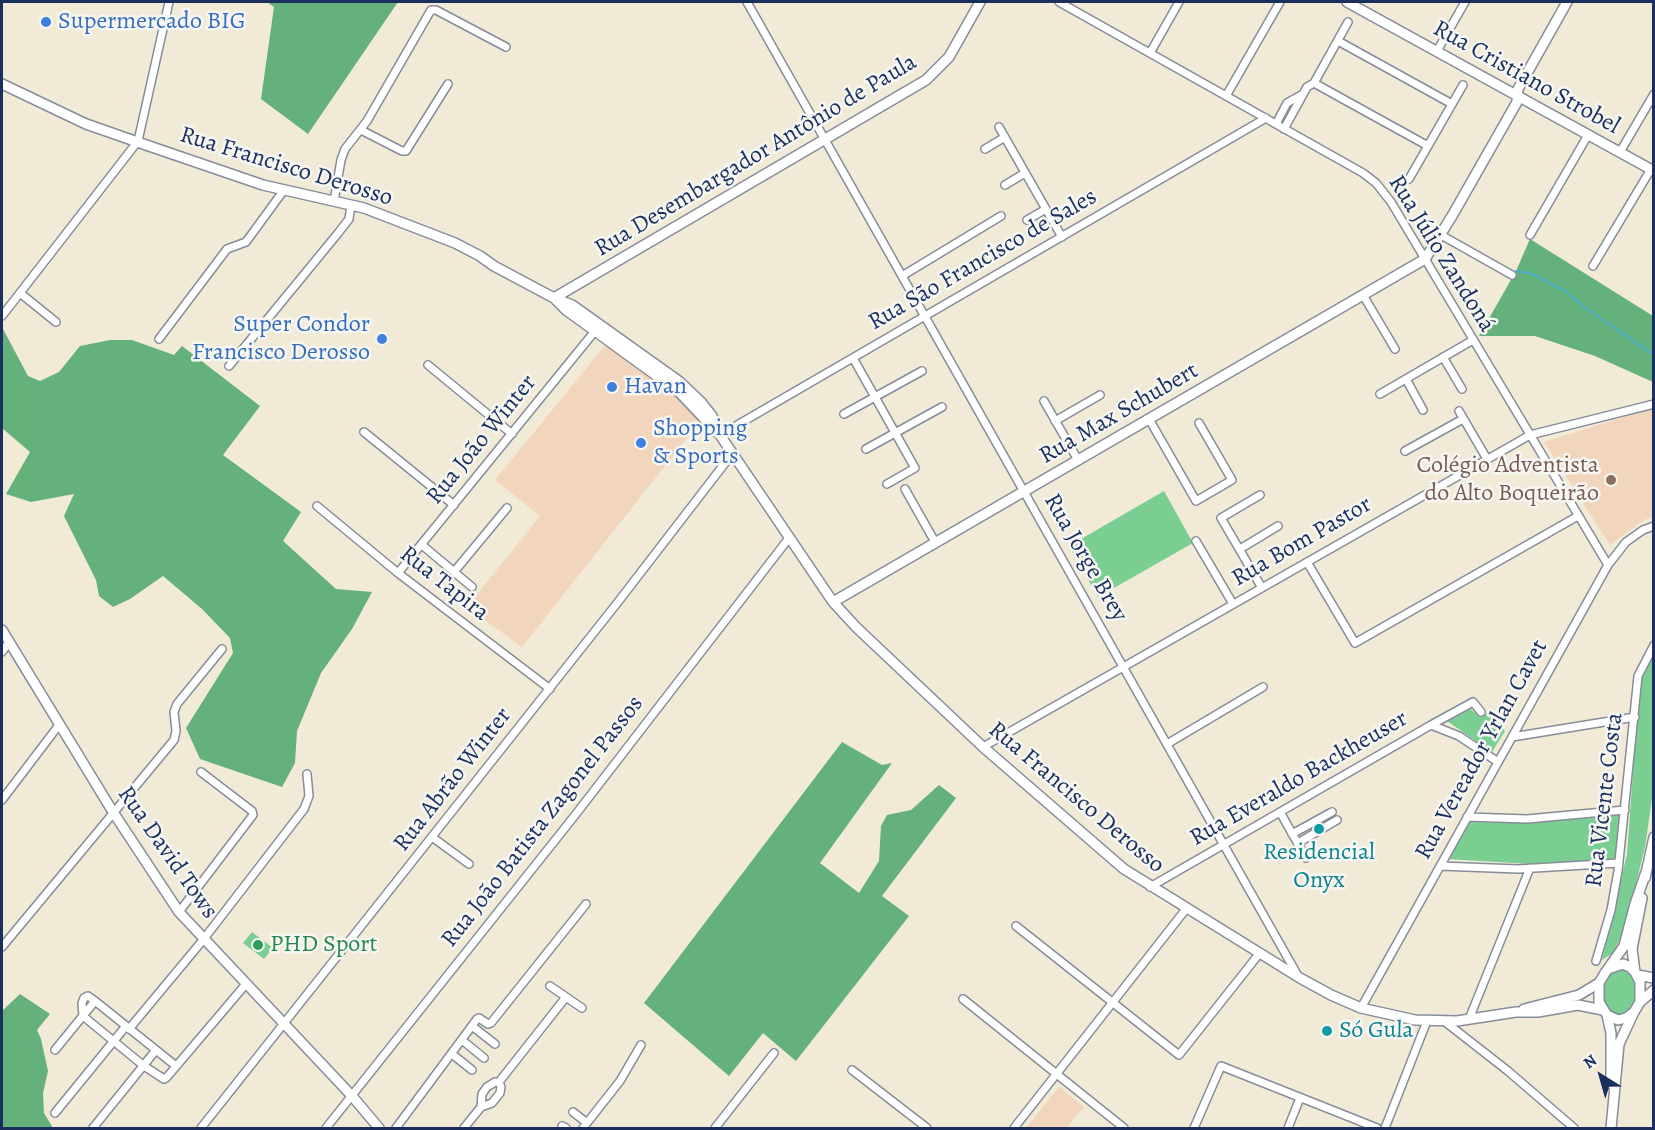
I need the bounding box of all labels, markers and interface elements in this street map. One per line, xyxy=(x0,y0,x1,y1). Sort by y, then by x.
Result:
place label: Supermercado BIG xyxy=(58,8,246,36)
marker: Supermercado BIG xyxy=(39,15,53,29)
street label: Rua Cristiano Strobel xyxy=(1428,15,1624,141)
street label: Rua Desembargador Antônio de Paula xyxy=(590,48,922,264)
street label: Rua Francisco Derosso xyxy=(176,121,396,213)
street label: Rua Júlio Zandoná xyxy=(1381,170,1501,338)
street label: Rua São Francisco de Sales xyxy=(864,183,1102,337)
place label: Super Condor Francisco Derosso xyxy=(192,311,370,367)
marker: Super Condor Francisco Derosso xyxy=(375,332,389,346)
street label: Rua Max Schubert xyxy=(1034,357,1204,471)
street label: Rua João Winter xyxy=(421,369,543,511)
place label: Havan xyxy=(624,373,687,401)
marker: Havan xyxy=(605,380,619,394)
place label: Shopping & Sports xyxy=(653,415,748,471)
marker: Shopping & Sports xyxy=(634,436,648,450)
place label: Colégio Adventista do Alto Boqueirão xyxy=(1416,452,1599,508)
marker: Colégio Adventista do Alto Boqueirão xyxy=(1604,473,1618,487)
street label: Rua Jorge Brey xyxy=(1037,489,1133,627)
street label: Rua Bom Pastor xyxy=(1227,490,1377,594)
street label: Rua Tapira xyxy=(394,540,494,628)
street label: Rua Vereador Yrlan Cavet xyxy=(1410,635,1554,865)
street label: Rua João Batista Zagonel Passos xyxy=(436,690,650,954)
street label: Rua Abrão Winter xyxy=(388,702,518,858)
street label: Rua Everaldo Backheuser xyxy=(1185,705,1413,853)
street label: Rua Vicente Costa xyxy=(1580,711,1630,889)
street label: Rua Francisco Derosso xyxy=(982,716,1170,880)
street label: Rua David Tows xyxy=(111,781,223,925)
marker: Residencial Onyx xyxy=(1312,822,1326,836)
place label: Residencial Onyx xyxy=(1263,839,1375,895)
place label: PHD Sport xyxy=(270,931,377,959)
marker: PHD Sport xyxy=(251,938,265,952)
place label: Só Gula xyxy=(1339,1017,1413,1045)
marker: Só Gula xyxy=(1320,1024,1334,1038)
north arrow xyxy=(1571,1046,1631,1106)
text: N xyxy=(1579,1049,1601,1074)

